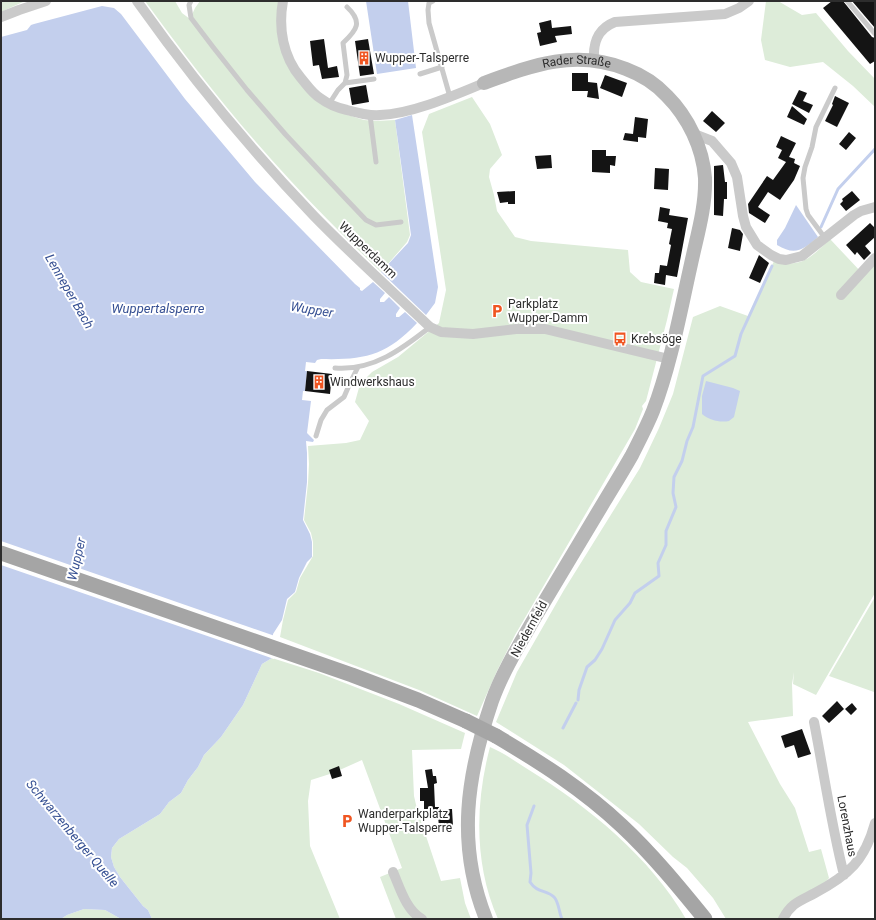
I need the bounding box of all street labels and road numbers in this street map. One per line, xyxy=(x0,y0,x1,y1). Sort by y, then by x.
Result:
street label: Rader Straße xyxy=(541,53,612,71)
street label: Wupperdamm xyxy=(336,219,400,281)
street label: Niedernfeld xyxy=(508,599,550,659)
street label: Lorenzhaus xyxy=(834,794,860,858)

